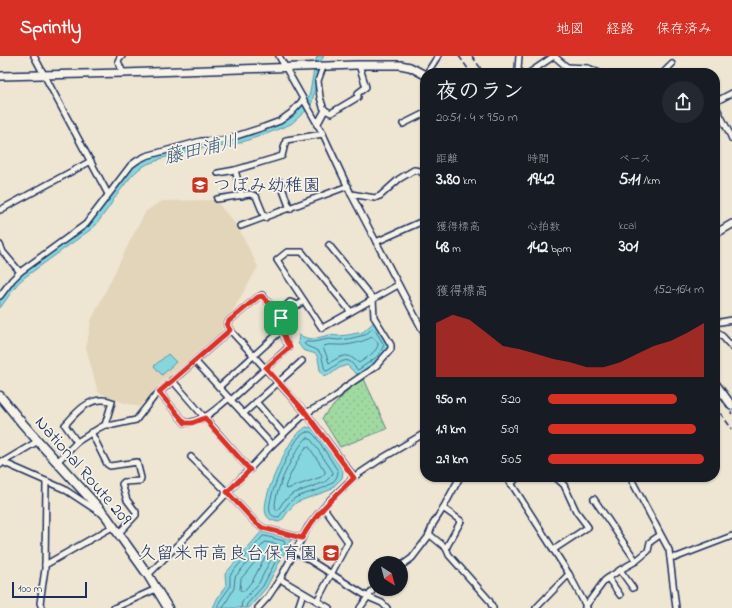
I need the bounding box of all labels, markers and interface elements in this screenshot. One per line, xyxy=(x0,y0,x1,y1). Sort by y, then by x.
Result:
text: Sprintly xyxy=(20,15,81,42)
text: 地図 xyxy=(556,19,584,40)
text: 経路 xyxy=(606,19,634,40)
text: 保存済み xyxy=(656,19,712,40)
text: 夜のラン xyxy=(436,77,524,109)
button: share xyxy=(662,81,704,123)
text: 20:51 · 4 × 950 m xyxy=(436,108,518,127)
water label: 藤田浦川 xyxy=(161,129,242,172)
text: 距離 xyxy=(436,151,458,167)
text: 時間 xyxy=(527,151,549,167)
text: ペース xyxy=(619,151,651,167)
text: 3.80 xyxy=(436,167,460,192)
text: 19:42 xyxy=(527,167,555,192)
text: 5:11 xyxy=(619,167,641,192)
text: km xyxy=(460,173,476,189)
text: /km xyxy=(641,173,660,189)
place label: つぼみ幼稚園 xyxy=(213,174,321,200)
school or university icon: つぼみ幼稚園 xyxy=(190,175,210,195)
text: kcal xyxy=(619,218,636,234)
text: 獲得標高 xyxy=(436,219,480,235)
text: 心拍数 xyxy=(527,219,560,235)
text: 301 xyxy=(619,234,638,259)
text: 48 xyxy=(436,235,449,260)
text: 142 xyxy=(527,235,548,260)
text: m xyxy=(449,241,461,257)
text: bpm xyxy=(548,241,571,257)
text: 152–164 m xyxy=(654,280,704,299)
text: 獲得標高 xyxy=(436,282,488,301)
pin xyxy=(264,301,298,335)
icon: arrive xyxy=(270,307,292,329)
text: 950 m xyxy=(436,390,466,409)
text: 5:20 xyxy=(500,390,521,409)
street label: National Route 209 xyxy=(28,411,138,532)
text: 1.9 km xyxy=(436,420,466,439)
text: 5:09 xyxy=(500,420,518,439)
text: 2.9 km xyxy=(436,450,468,469)
text: 5:05 xyxy=(500,450,522,469)
place label: 久留米市高良台保育園 xyxy=(138,542,318,568)
school or university icon: 久留米市高良台保育園 xyxy=(321,543,341,563)
north arrow xyxy=(368,556,408,596)
map controls xyxy=(368,556,408,596)
scale bar xyxy=(12,580,87,599)
text: 100 m xyxy=(18,581,42,597)

